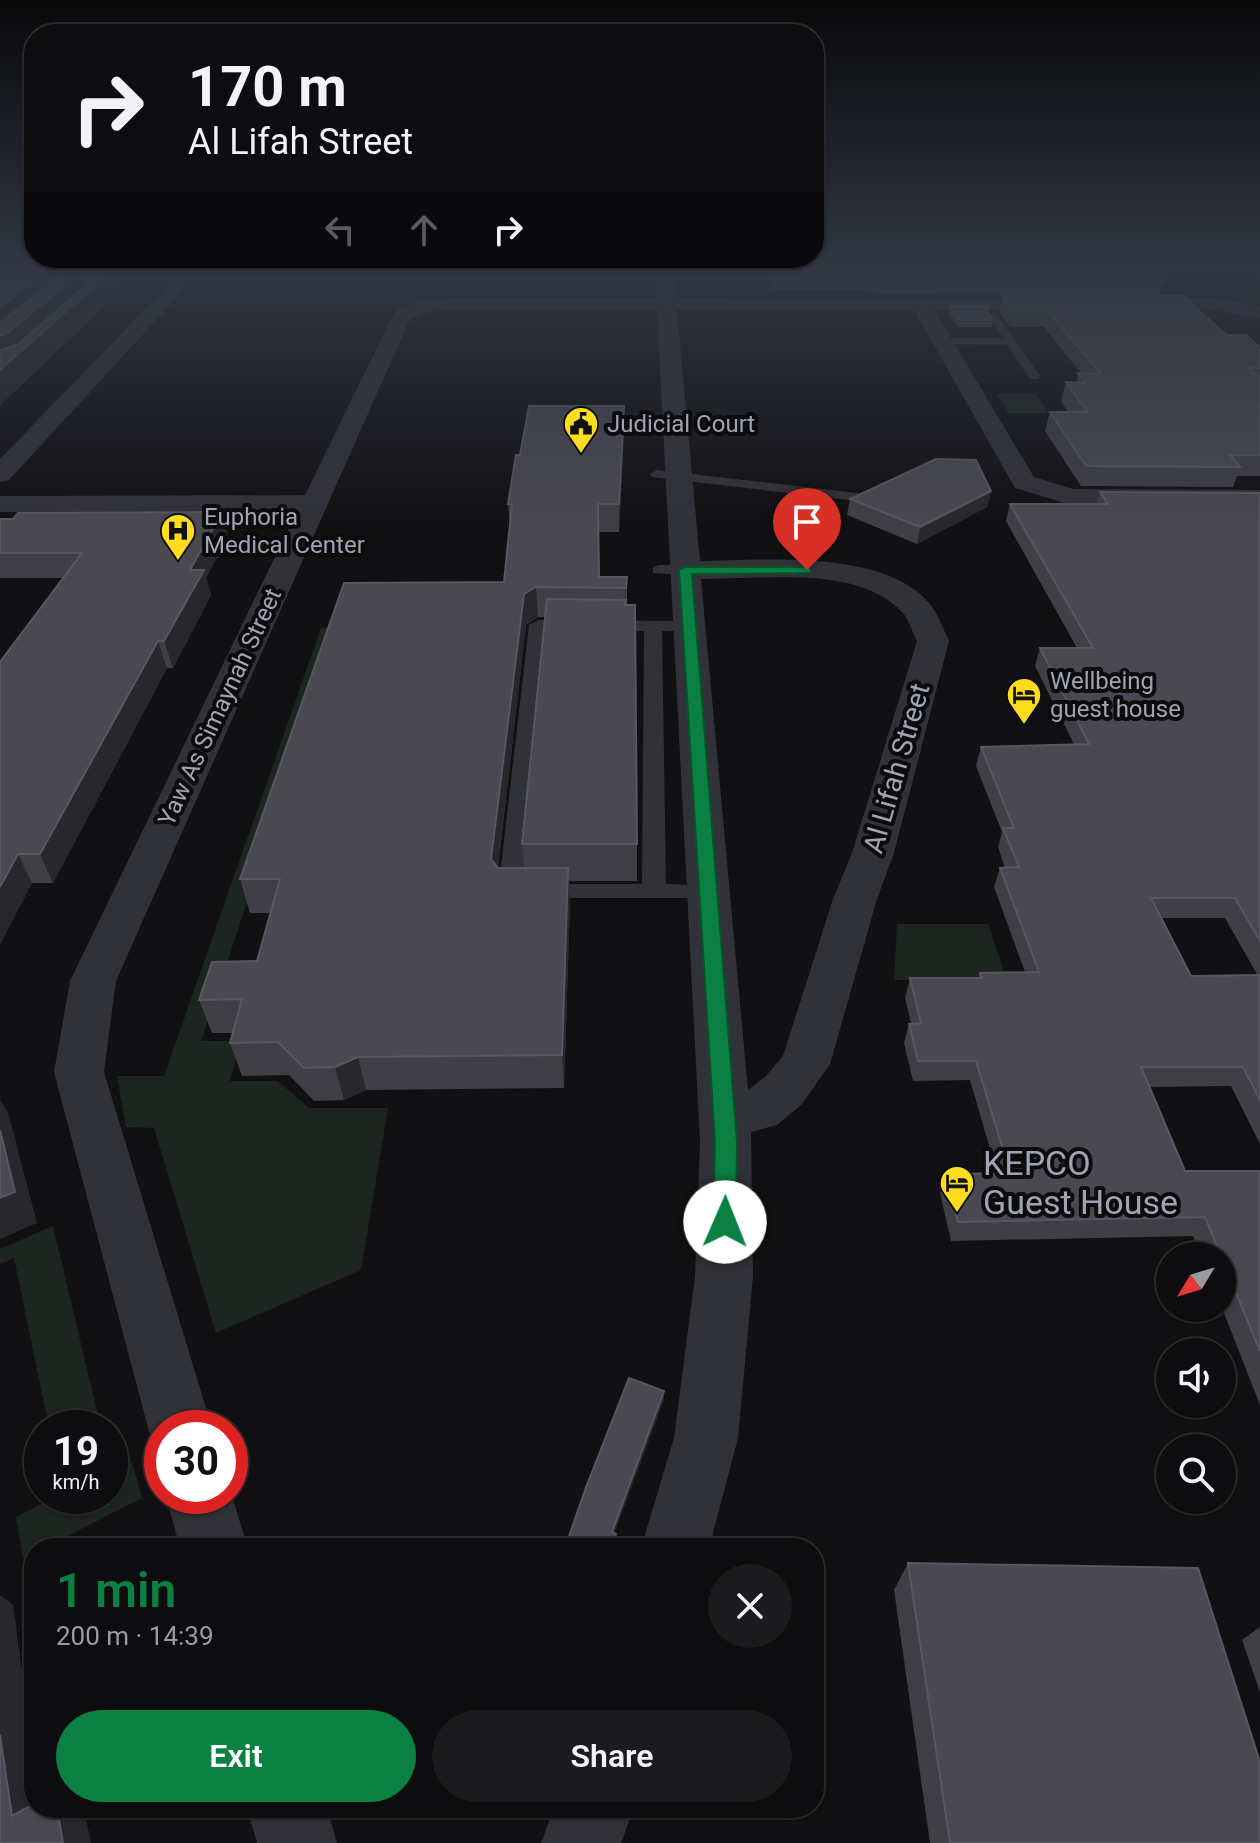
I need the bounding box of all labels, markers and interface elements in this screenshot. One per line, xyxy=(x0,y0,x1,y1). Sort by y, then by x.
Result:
text: 170 m xyxy=(188,54,347,120)
icon: right xyxy=(56,56,160,160)
text: Al Lifah Street xyxy=(188,121,413,163)
icon: left xyxy=(318,208,362,252)
icon: ahead xyxy=(402,208,446,252)
icon: right xyxy=(486,208,530,252)
public building icon: Judicial Court xyxy=(562,405,600,455)
place label: Judicial Court xyxy=(607,410,755,438)
pin xyxy=(773,488,841,570)
icon: arrive xyxy=(785,500,829,544)
place label: Euphoria Medical Center xyxy=(204,503,365,559)
hospital icon: Euphoria Medical Center xyxy=(159,512,197,562)
street label: Yaw As Simaynah Street xyxy=(153,584,287,830)
place label: Wellbeing guest house xyxy=(1050,667,1181,723)
hotel icon: Wellbeing guest house xyxy=(1005,676,1043,726)
street label: Al Lifah Street xyxy=(856,679,936,857)
place label: KEPCO Guest House xyxy=(983,1143,1178,1222)
hotel icon: KEPCO Guest House xyxy=(938,1164,976,1214)
position arrow xyxy=(683,1180,767,1264)
north arrow xyxy=(1156,1242,1236,1322)
map controls xyxy=(1156,1242,1236,1514)
button: sound xyxy=(1156,1338,1236,1418)
speed limit sign: 30 xyxy=(144,1410,248,1514)
text: 19 xyxy=(53,1428,99,1475)
button: search xyxy=(1156,1434,1236,1514)
text: km/h xyxy=(53,1470,99,1494)
text: 1 min xyxy=(56,1562,176,1619)
button: close xyxy=(708,1564,792,1648)
text: 200 m · 14:39 xyxy=(56,1621,214,1651)
button: Exit xyxy=(56,1710,416,1802)
button: Share xyxy=(432,1710,792,1802)

